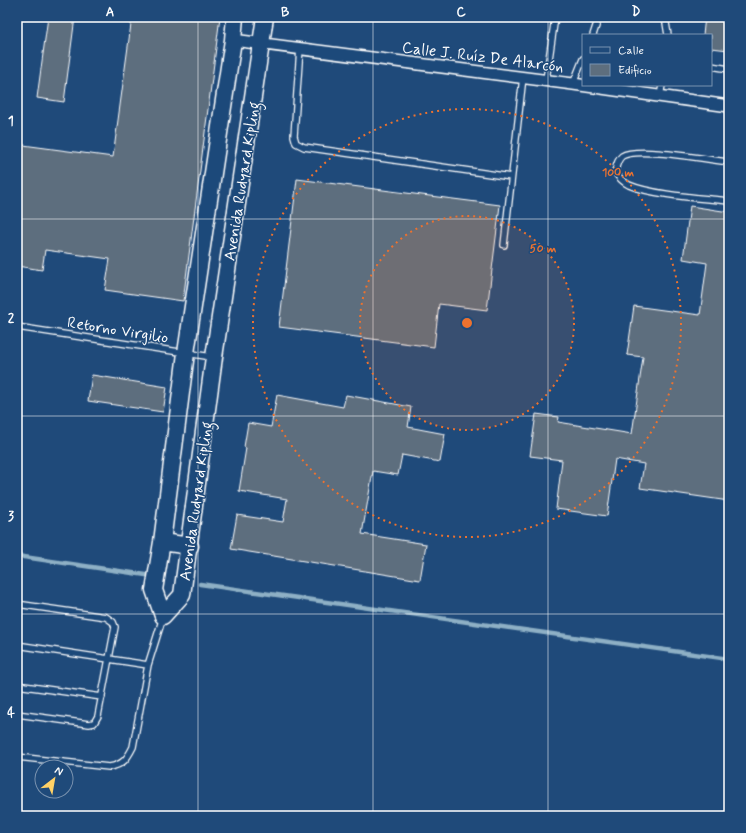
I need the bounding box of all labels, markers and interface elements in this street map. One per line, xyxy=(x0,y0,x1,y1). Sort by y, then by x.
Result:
text: A xyxy=(106,4,114,21)
text: B xyxy=(281,4,290,21)
text: C xyxy=(456,4,466,21)
text: D xyxy=(632,4,641,21)
legend xyxy=(582,34,712,86)
street label: Calle J. Ruíz De Alarcón xyxy=(401,37,565,78)
text: Calle xyxy=(618,43,644,59)
text: Edificio xyxy=(618,63,652,79)
street label: Avenida Rudyard Kipling xyxy=(220,100,266,263)
text: 1 xyxy=(8,113,14,130)
text: 100 m xyxy=(602,165,635,181)
text: 50 m xyxy=(530,241,557,257)
text: 2 xyxy=(8,310,15,327)
street label: Retorno Virgilio xyxy=(66,312,170,349)
centre of rings xyxy=(460,316,474,330)
street label: Avenida Rudyard Kipling xyxy=(175,420,219,583)
text: 3 xyxy=(8,508,14,525)
text: 4 xyxy=(7,705,15,722)
north arrow xyxy=(34,759,74,799)
text: N xyxy=(52,763,65,779)

